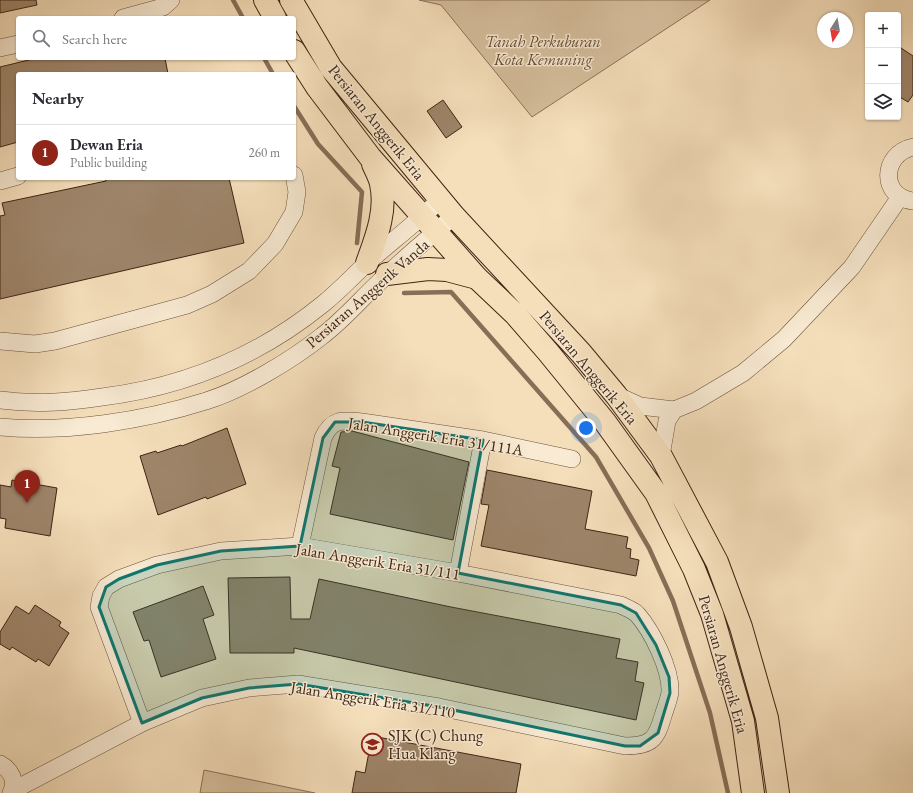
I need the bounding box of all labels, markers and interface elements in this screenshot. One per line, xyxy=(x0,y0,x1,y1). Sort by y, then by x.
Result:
north arrow xyxy=(817,12,853,48)
map controls xyxy=(865,12,901,120)
button: + xyxy=(865,12,901,48)
search box xyxy=(16,16,296,60)
icon: search xyxy=(30,27,52,49)
text: Search here xyxy=(62,29,127,48)
park label: Tanah Perkuburan Kota Kemuning xyxy=(485,31,601,70)
button: − xyxy=(865,48,901,84)
street label: Persiaran Anggerik Eria xyxy=(324,60,430,185)
button: layers xyxy=(865,84,901,120)
text: Nearby xyxy=(32,87,84,109)
text: Dewan Eria xyxy=(70,135,143,154)
text: 1 xyxy=(42,144,48,161)
text: 260 m xyxy=(249,144,280,161)
text: Public building xyxy=(70,154,147,171)
street label: Persiaran Anggerik Vanda xyxy=(301,234,434,353)
street label: Persiaran Anggerik Eria xyxy=(535,306,643,429)
street label: Jalan Anggerik Eria 31/111A xyxy=(345,412,526,461)
your location xyxy=(576,418,596,438)
pin: 1 xyxy=(14,470,40,503)
street label: Jalan Anggerik Eria 31/111 xyxy=(292,538,462,585)
street label: Persiaran Anggerik Eria xyxy=(694,593,753,736)
street label: Jalan Anggerik Eria 31/110 xyxy=(287,676,457,723)
place label: SJK (C) Chung Hua Klang xyxy=(388,725,484,764)
school or university icon: SJK (C) Chung Hua Klang xyxy=(360,731,386,757)

